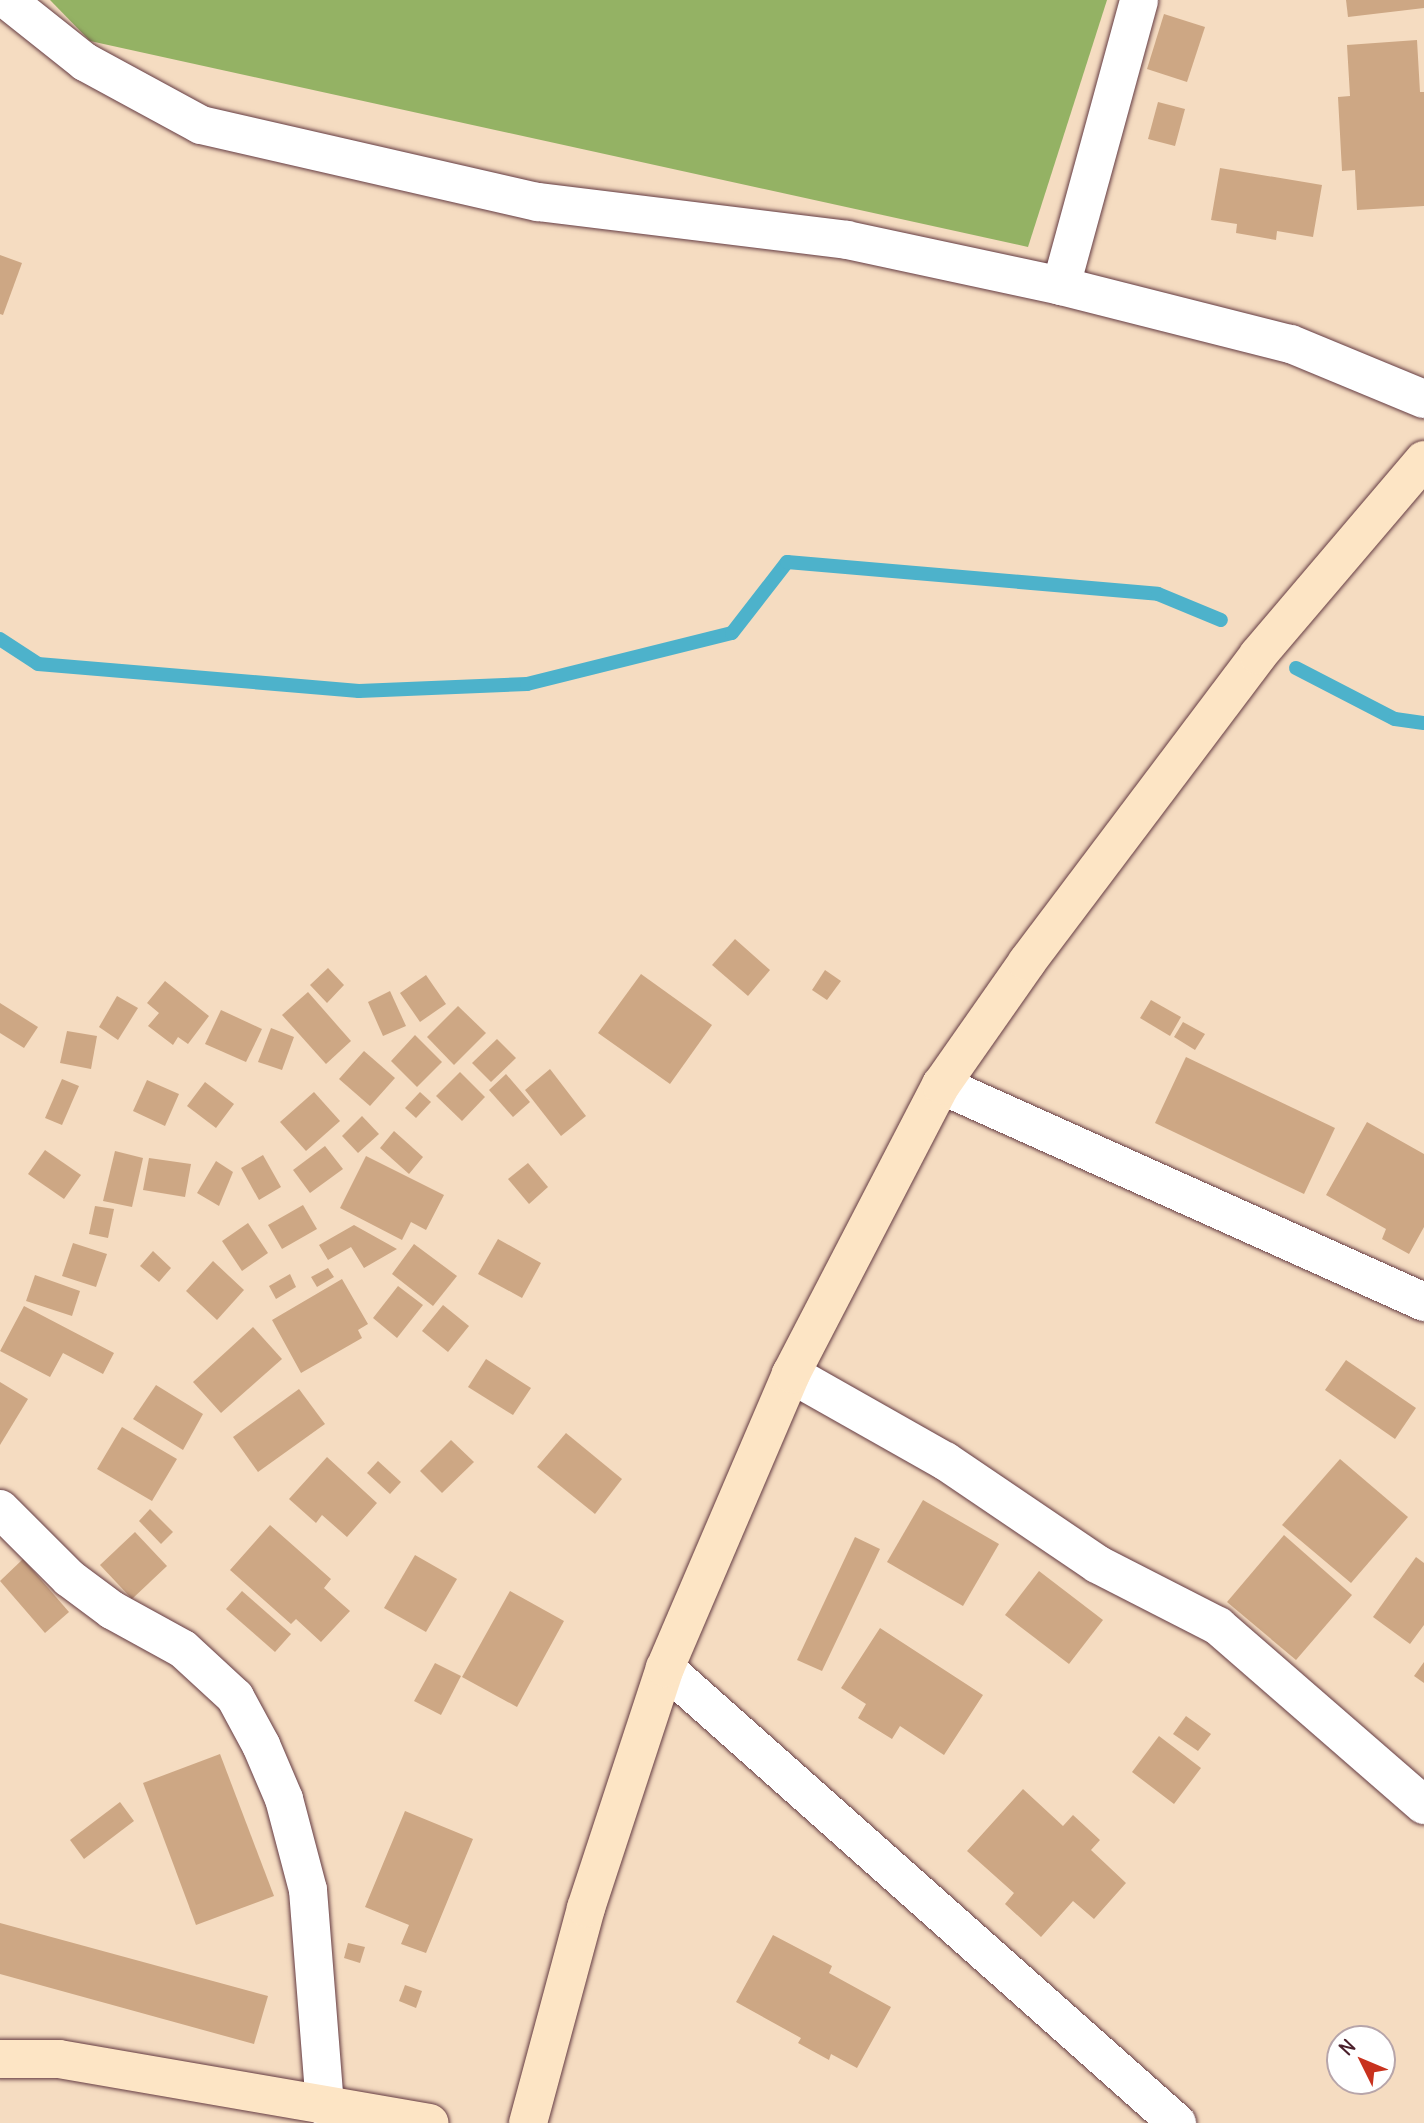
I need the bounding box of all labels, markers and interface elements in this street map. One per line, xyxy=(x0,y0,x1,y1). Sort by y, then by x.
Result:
north arrow xyxy=(1326,2025,1396,2095)
text: N xyxy=(1334,2034,1360,2060)

